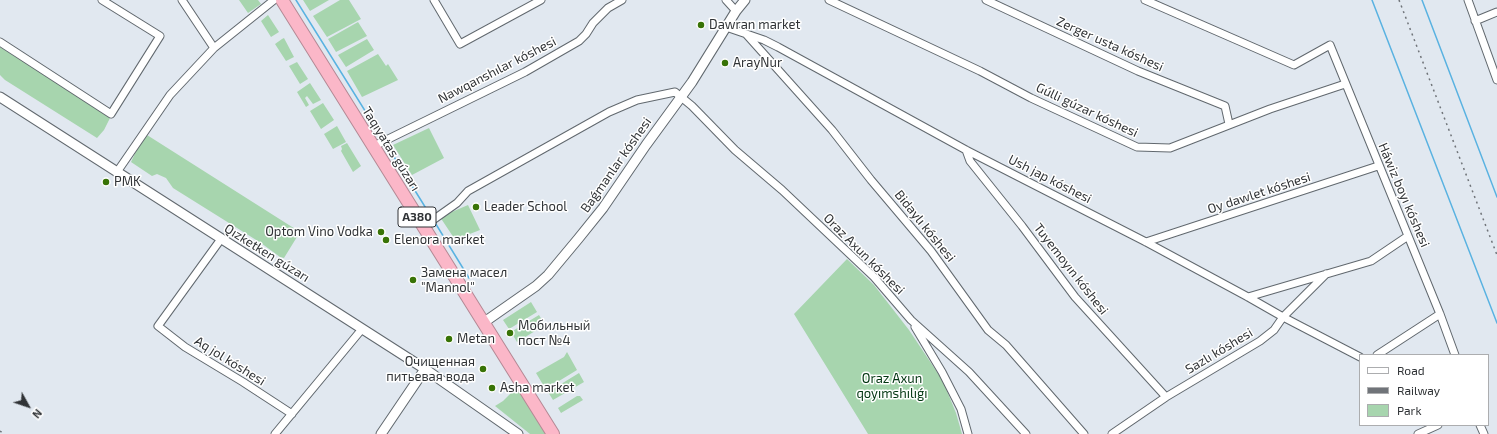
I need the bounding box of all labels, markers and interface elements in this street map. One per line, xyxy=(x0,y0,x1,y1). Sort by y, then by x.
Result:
street label: Zerger usta kóshesi xyxy=(1054,13,1166,75)
place label: Dawran market xyxy=(709,17,800,33)
marker: Dawran market xyxy=(696,20,706,30)
street label: Nawqanshılar kóshesi xyxy=(435,33,559,107)
place label: ArayNur xyxy=(733,55,782,71)
marker: ArayNur xyxy=(720,58,730,68)
street label: Gúlli gúzar kóshesi xyxy=(1034,80,1140,140)
street label: Taqıyatas gúzarı xyxy=(359,104,423,194)
street label: Baǵmanlar kóshesi xyxy=(577,114,655,216)
street label: Háwiz boyı kóshesi xyxy=(1375,141,1433,249)
street label: Ush jap kóshesi xyxy=(1006,151,1094,207)
street label: Oy dawlet kóshesi xyxy=(1206,169,1312,217)
place label: PMK xyxy=(114,174,141,190)
marker: PMK xyxy=(101,177,111,187)
street label: Bidaylı kóshesi xyxy=(891,187,959,265)
place label: Leader School xyxy=(484,199,567,215)
marker: Leader School xyxy=(471,202,481,212)
road number: A380 xyxy=(398,207,436,227)
street label: Oraz Axun kóshesi xyxy=(820,210,908,298)
street label: Tuyemoyın kóshesi xyxy=(1030,220,1112,318)
street label: Qızketken gúzarı xyxy=(221,221,313,285)
place label: Optom Vino Vodka xyxy=(265,224,373,240)
marker: Optom Vino Vodka xyxy=(376,227,386,237)
place label: Elenora market xyxy=(394,232,484,248)
marker: Elenora market xyxy=(381,235,391,245)
place label: Замена масел "Mannol" xyxy=(421,265,507,296)
marker: Замена масел "Mannol" xyxy=(408,275,418,285)
place label: Мобильный пост №4 xyxy=(518,318,591,349)
street label: Sazlı kóshesi xyxy=(1182,325,1256,377)
marker: Мобильный пост №4 xyxy=(505,328,515,338)
place label: Metan xyxy=(457,331,495,347)
street label: Aq jol kóshesi xyxy=(192,333,268,389)
marker: Metan xyxy=(444,334,454,344)
place label: Очищенная питьевая вода xyxy=(386,354,475,385)
legend xyxy=(1359,354,1489,426)
text: Road xyxy=(1397,363,1425,377)
marker: Очищенная питьевая вода xyxy=(478,364,488,374)
park label: Oraz Axun qoyımshılıǵı xyxy=(856,371,928,402)
place label: Asha market xyxy=(500,380,574,396)
marker: Asha market xyxy=(487,383,497,393)
text: Railway xyxy=(1397,383,1440,397)
north arrow xyxy=(8,386,48,426)
text: Park xyxy=(1397,403,1422,417)
text: N xyxy=(30,407,45,421)

